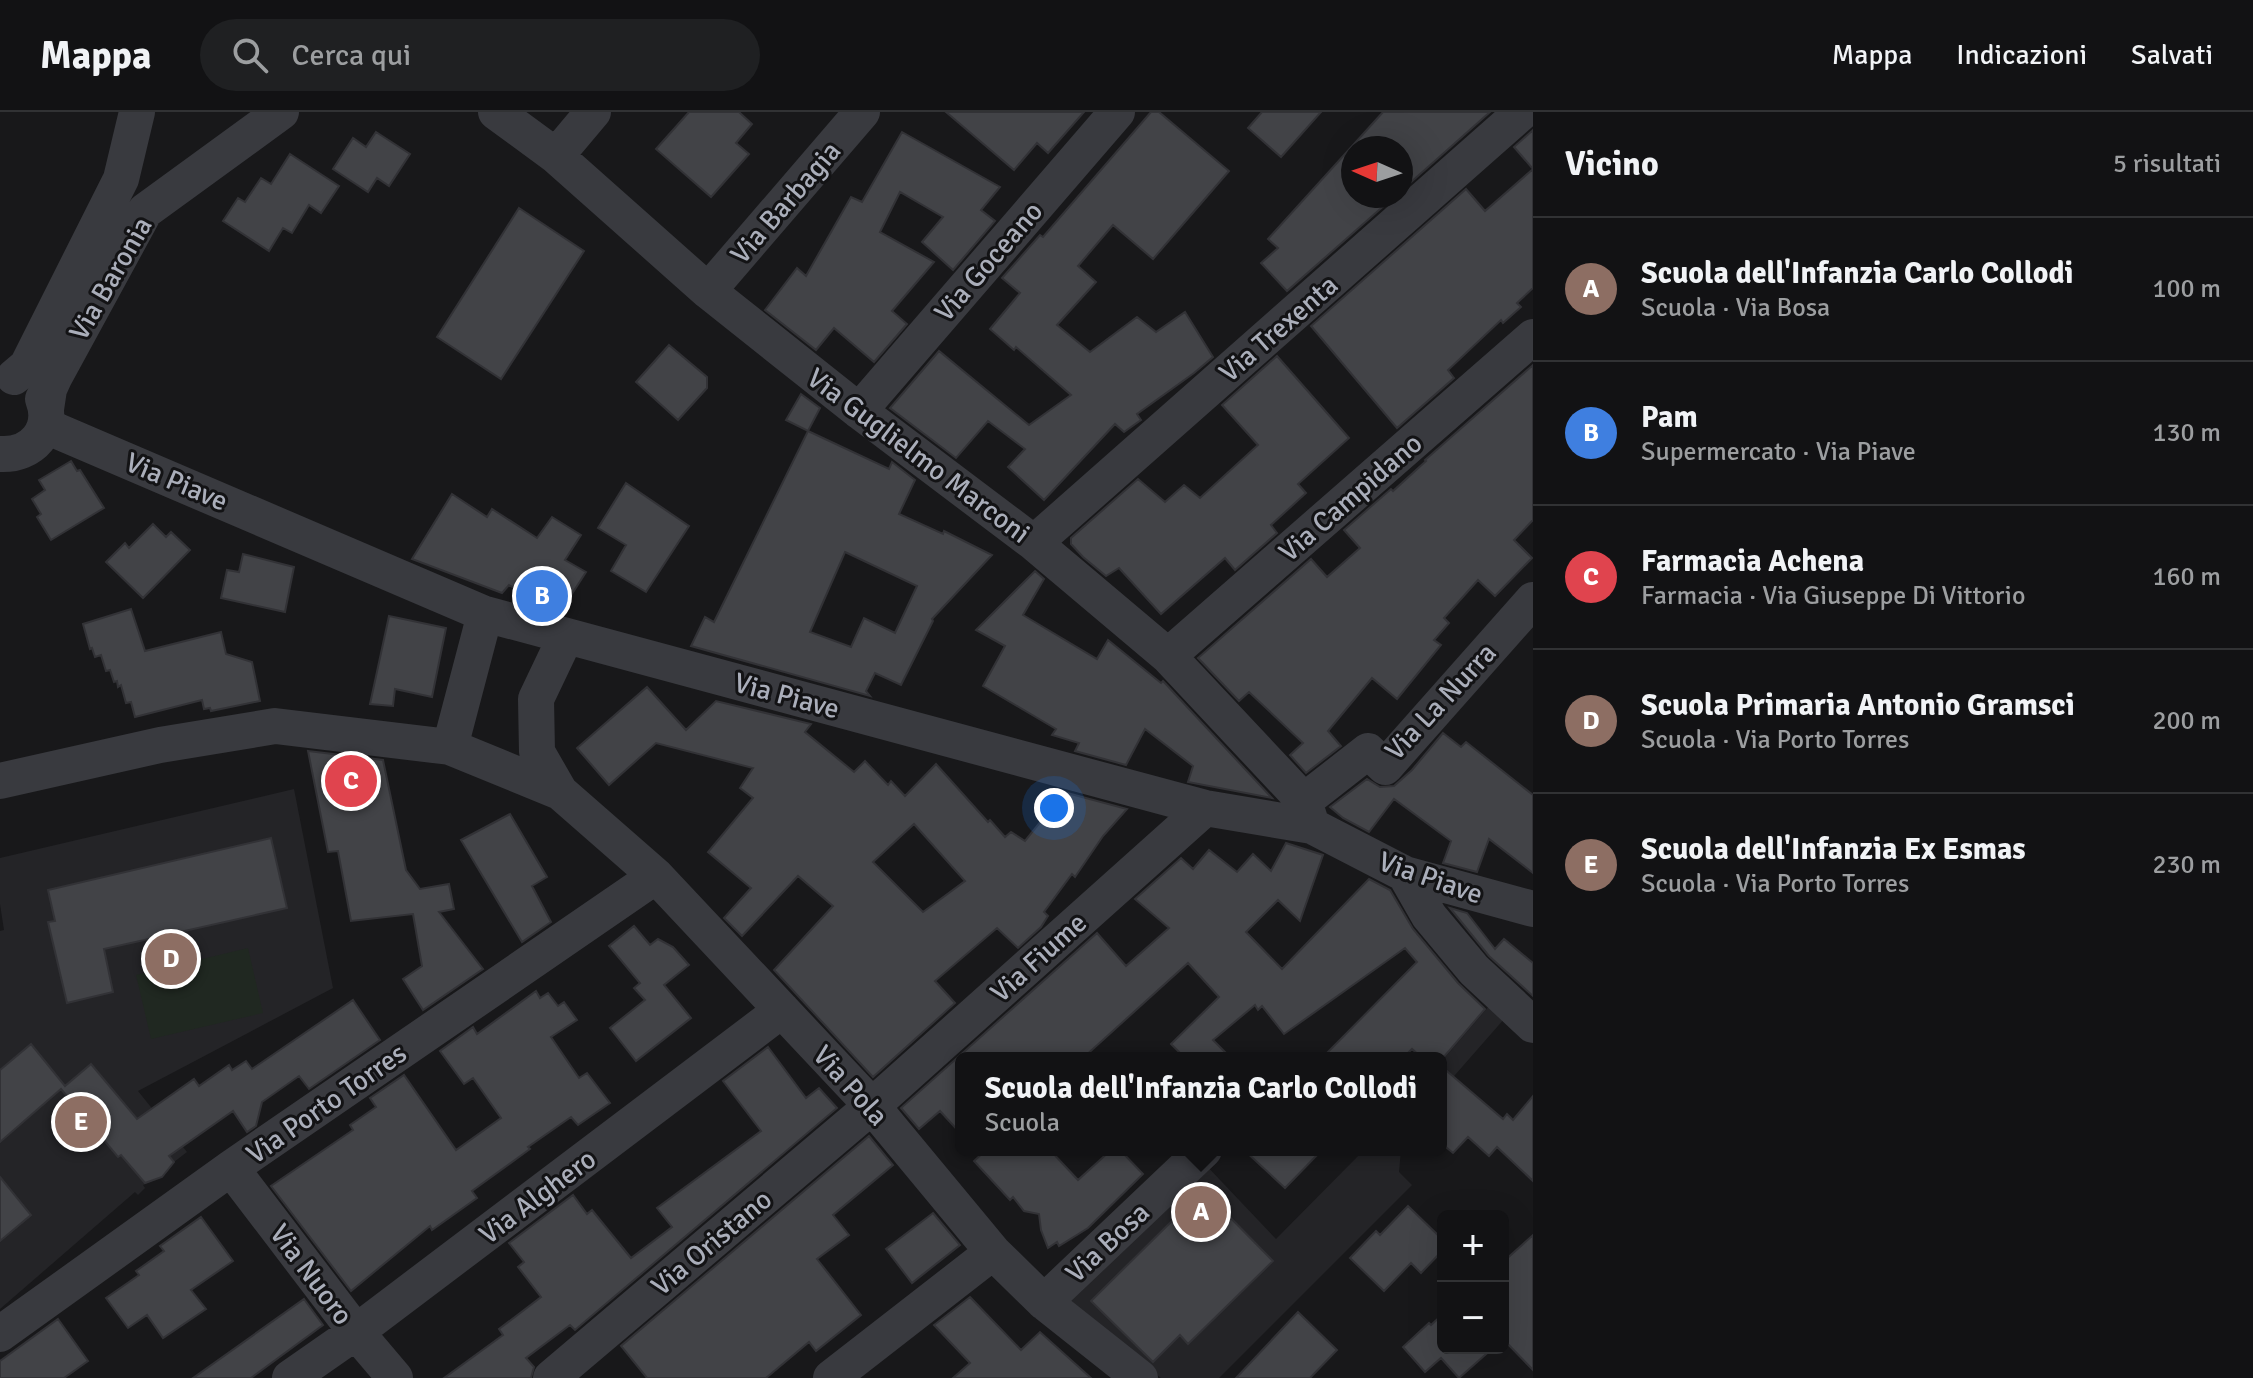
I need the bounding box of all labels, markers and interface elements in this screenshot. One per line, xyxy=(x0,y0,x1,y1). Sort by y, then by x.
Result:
search box xyxy=(200,19,760,91)
text: Mappa xyxy=(40,32,152,79)
icon: search xyxy=(228,33,272,77)
text: Cerca qui xyxy=(292,37,411,74)
text: Mappa xyxy=(1832,38,1912,72)
text: Indicazioni xyxy=(1956,38,2087,72)
text: Salvati xyxy=(2131,38,2213,72)
street label: Via Barbagia xyxy=(723,135,848,271)
north arrow xyxy=(1341,136,1413,208)
text: Vicino xyxy=(1565,143,1659,185)
text: 5 risultati xyxy=(2113,148,2221,180)
street label: Via Goceano xyxy=(927,195,1050,329)
street label: Via Baronia xyxy=(62,211,160,346)
text: Scuola dell'Infanzia Carlo Collodi xyxy=(1641,255,2074,292)
street label: Via Trexenta xyxy=(1212,268,1345,389)
text: A xyxy=(1583,273,1599,305)
text: 100 m xyxy=(2152,273,2221,305)
text: Scuola · Via Bosa xyxy=(1641,292,1830,324)
street label: Via Guglielmo Marconi xyxy=(800,361,1036,551)
text: Pam xyxy=(1641,399,1698,436)
text: B xyxy=(1583,417,1599,449)
text: 130 m xyxy=(2152,417,2221,449)
street label: Via Campidano xyxy=(1272,426,1429,569)
text: Supermercato · Via Piave xyxy=(1641,436,1916,468)
street label: Via Piave xyxy=(120,445,233,519)
text: Farmacia Achena xyxy=(1641,543,1864,580)
text: C xyxy=(1583,561,1599,593)
text: 160 m xyxy=(2152,561,2221,593)
pin: B xyxy=(516,566,568,626)
text: Farmacia · Via Giuseppe Di Vittorio xyxy=(1641,580,2025,612)
street label: Via La Nurra xyxy=(1378,636,1504,767)
street label: Via Piave xyxy=(730,666,843,726)
text: Scuola Primaria Antonio Gramsci xyxy=(1641,687,2075,724)
text: D xyxy=(1582,705,1600,737)
text: 200 m xyxy=(2152,705,2221,737)
text: Scuola · Via Porto Torres xyxy=(1641,724,1909,756)
pin: C xyxy=(325,751,377,811)
your location xyxy=(1034,788,1074,828)
text: Scuola dell'Infanzia Ex Esmas xyxy=(1641,831,2026,868)
street label: Via Piave xyxy=(1374,844,1487,912)
text: E xyxy=(1584,849,1598,881)
text: 230 m xyxy=(2152,849,2221,881)
text: Scuola · Via Porto Torres xyxy=(1641,868,1909,900)
street label: Via Fiume xyxy=(983,906,1094,1010)
pin: D xyxy=(145,929,197,989)
street label: Via Porto Torres xyxy=(240,1036,413,1171)
street label: Via Pola xyxy=(805,1039,895,1133)
popup xyxy=(955,1052,1447,1156)
text: Scuola dell'Infanzia Carlo Collodi xyxy=(985,1070,1417,1107)
pin: E xyxy=(55,1092,107,1152)
text: Scuola xyxy=(985,1107,1060,1139)
street label: Via Alghero xyxy=(473,1142,603,1252)
pin: A xyxy=(1175,1182,1227,1242)
street label: Via Oristano xyxy=(644,1183,779,1303)
street label: Via Bosa xyxy=(1059,1196,1157,1290)
map controls xyxy=(1437,1210,1509,1354)
button: + xyxy=(1437,1210,1509,1282)
street label: Via Nuoro xyxy=(262,1218,360,1332)
button: − xyxy=(1437,1282,1509,1354)

